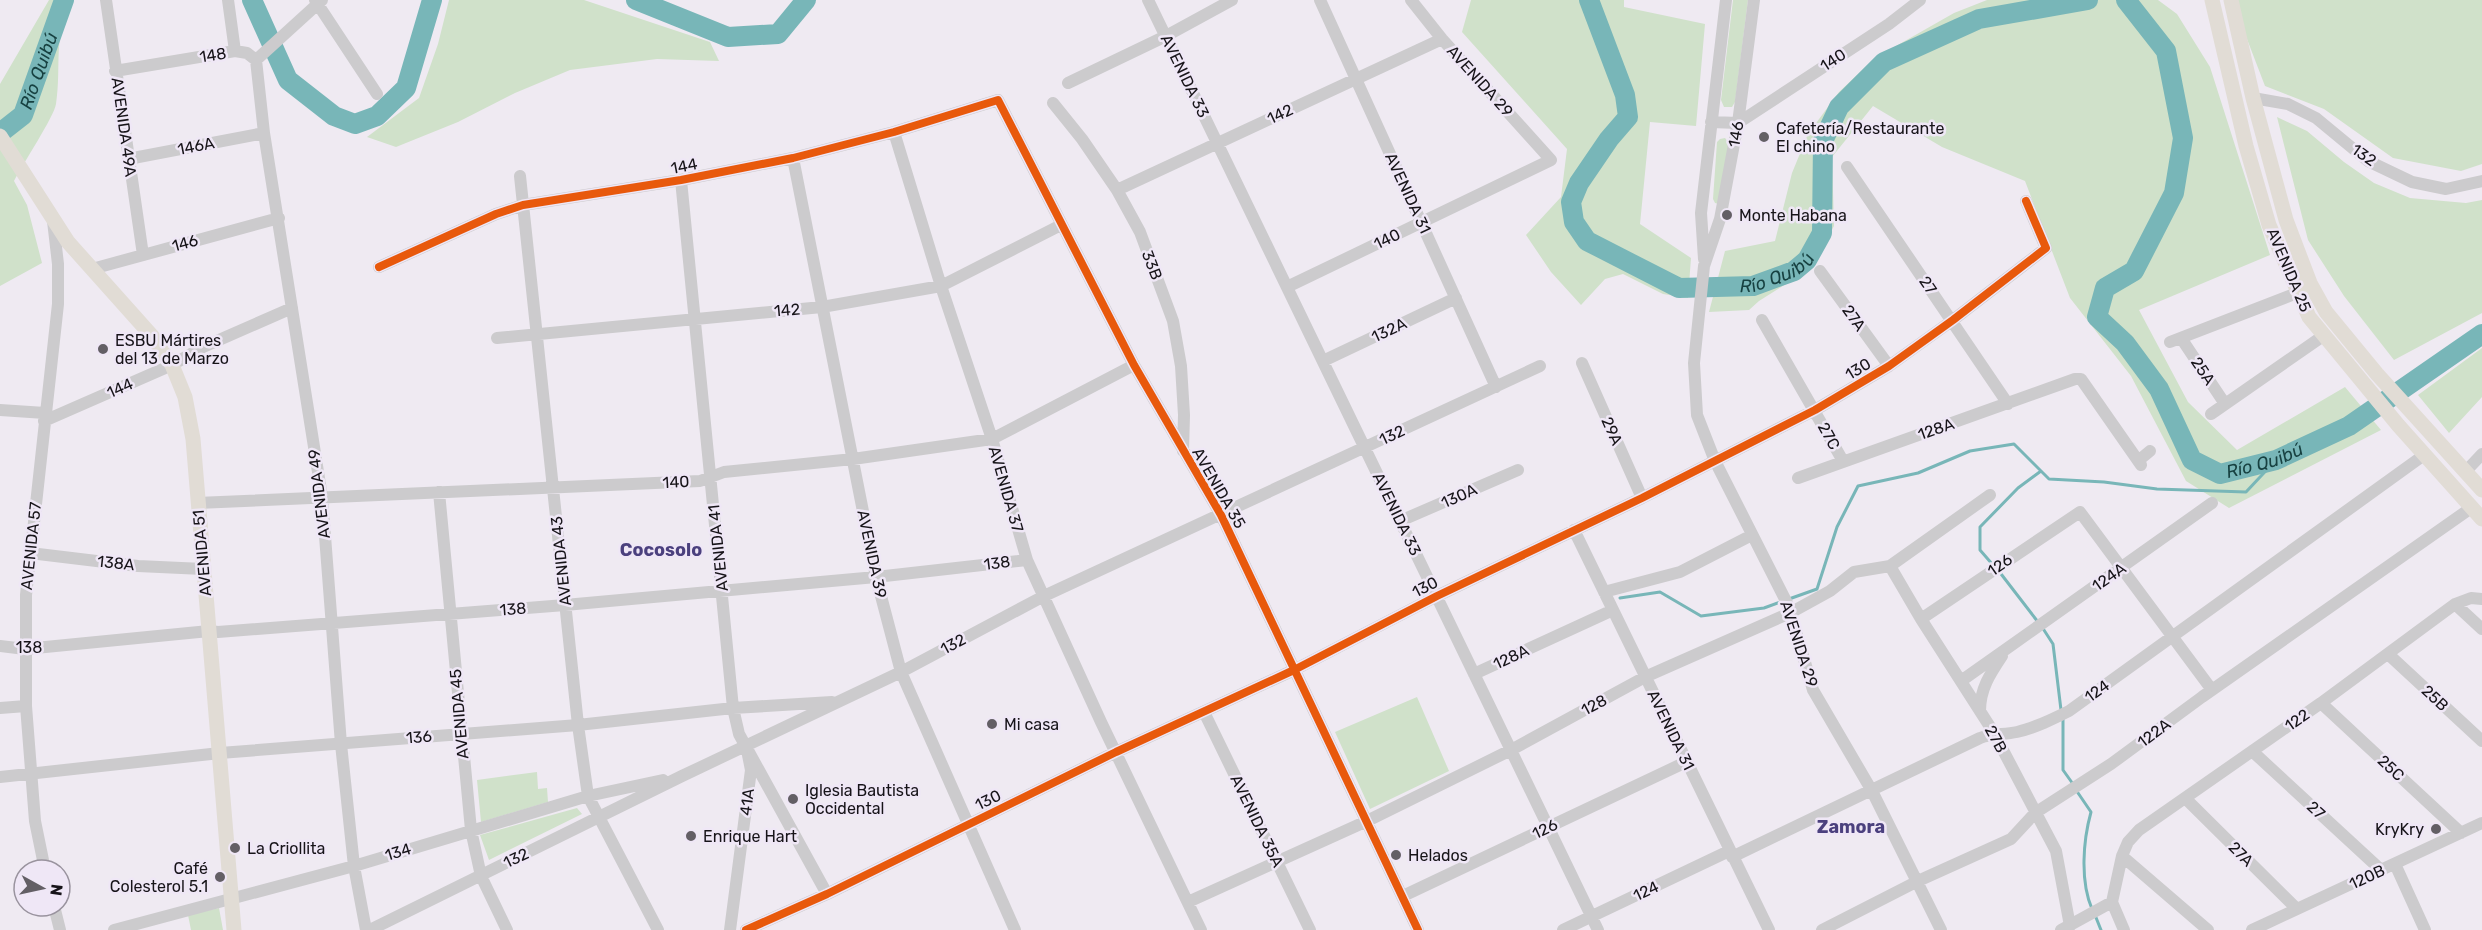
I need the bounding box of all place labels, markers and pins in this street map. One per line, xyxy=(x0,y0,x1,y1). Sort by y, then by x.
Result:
place label: Cafetería/Restaurante El chino xyxy=(1776,119,1944,156)
marker: Cafetería/Restaurante El chino xyxy=(1757,130,1771,144)
place label: Monte Habana xyxy=(1739,206,1847,225)
marker: Monte Habana xyxy=(1720,208,1734,222)
place label: ESBU Mártires del 13 de Marzo xyxy=(115,331,229,368)
marker: ESBU Mártires del 13 de Marzo xyxy=(96,342,110,356)
place label: Mi casa xyxy=(1004,715,1059,734)
marker: Mi casa xyxy=(985,717,999,731)
place label: Iglesia Bautista Occidental xyxy=(805,781,919,818)
marker: Iglesia Bautista Occidental xyxy=(786,792,800,806)
place label: KryKry xyxy=(2375,820,2424,839)
marker: KryKry xyxy=(2429,822,2443,836)
place label: Enrique Hart xyxy=(703,827,797,846)
marker: Enrique Hart xyxy=(684,829,698,843)
place label: La Criollita xyxy=(247,839,325,858)
marker: La Criollita xyxy=(228,841,242,855)
place label: Helados xyxy=(1408,846,1468,865)
marker: Helados xyxy=(1389,848,1403,862)
place label: Café Colesterol 5.1 xyxy=(110,859,208,896)
marker: Café Colesterol 5.1 xyxy=(213,870,227,884)

